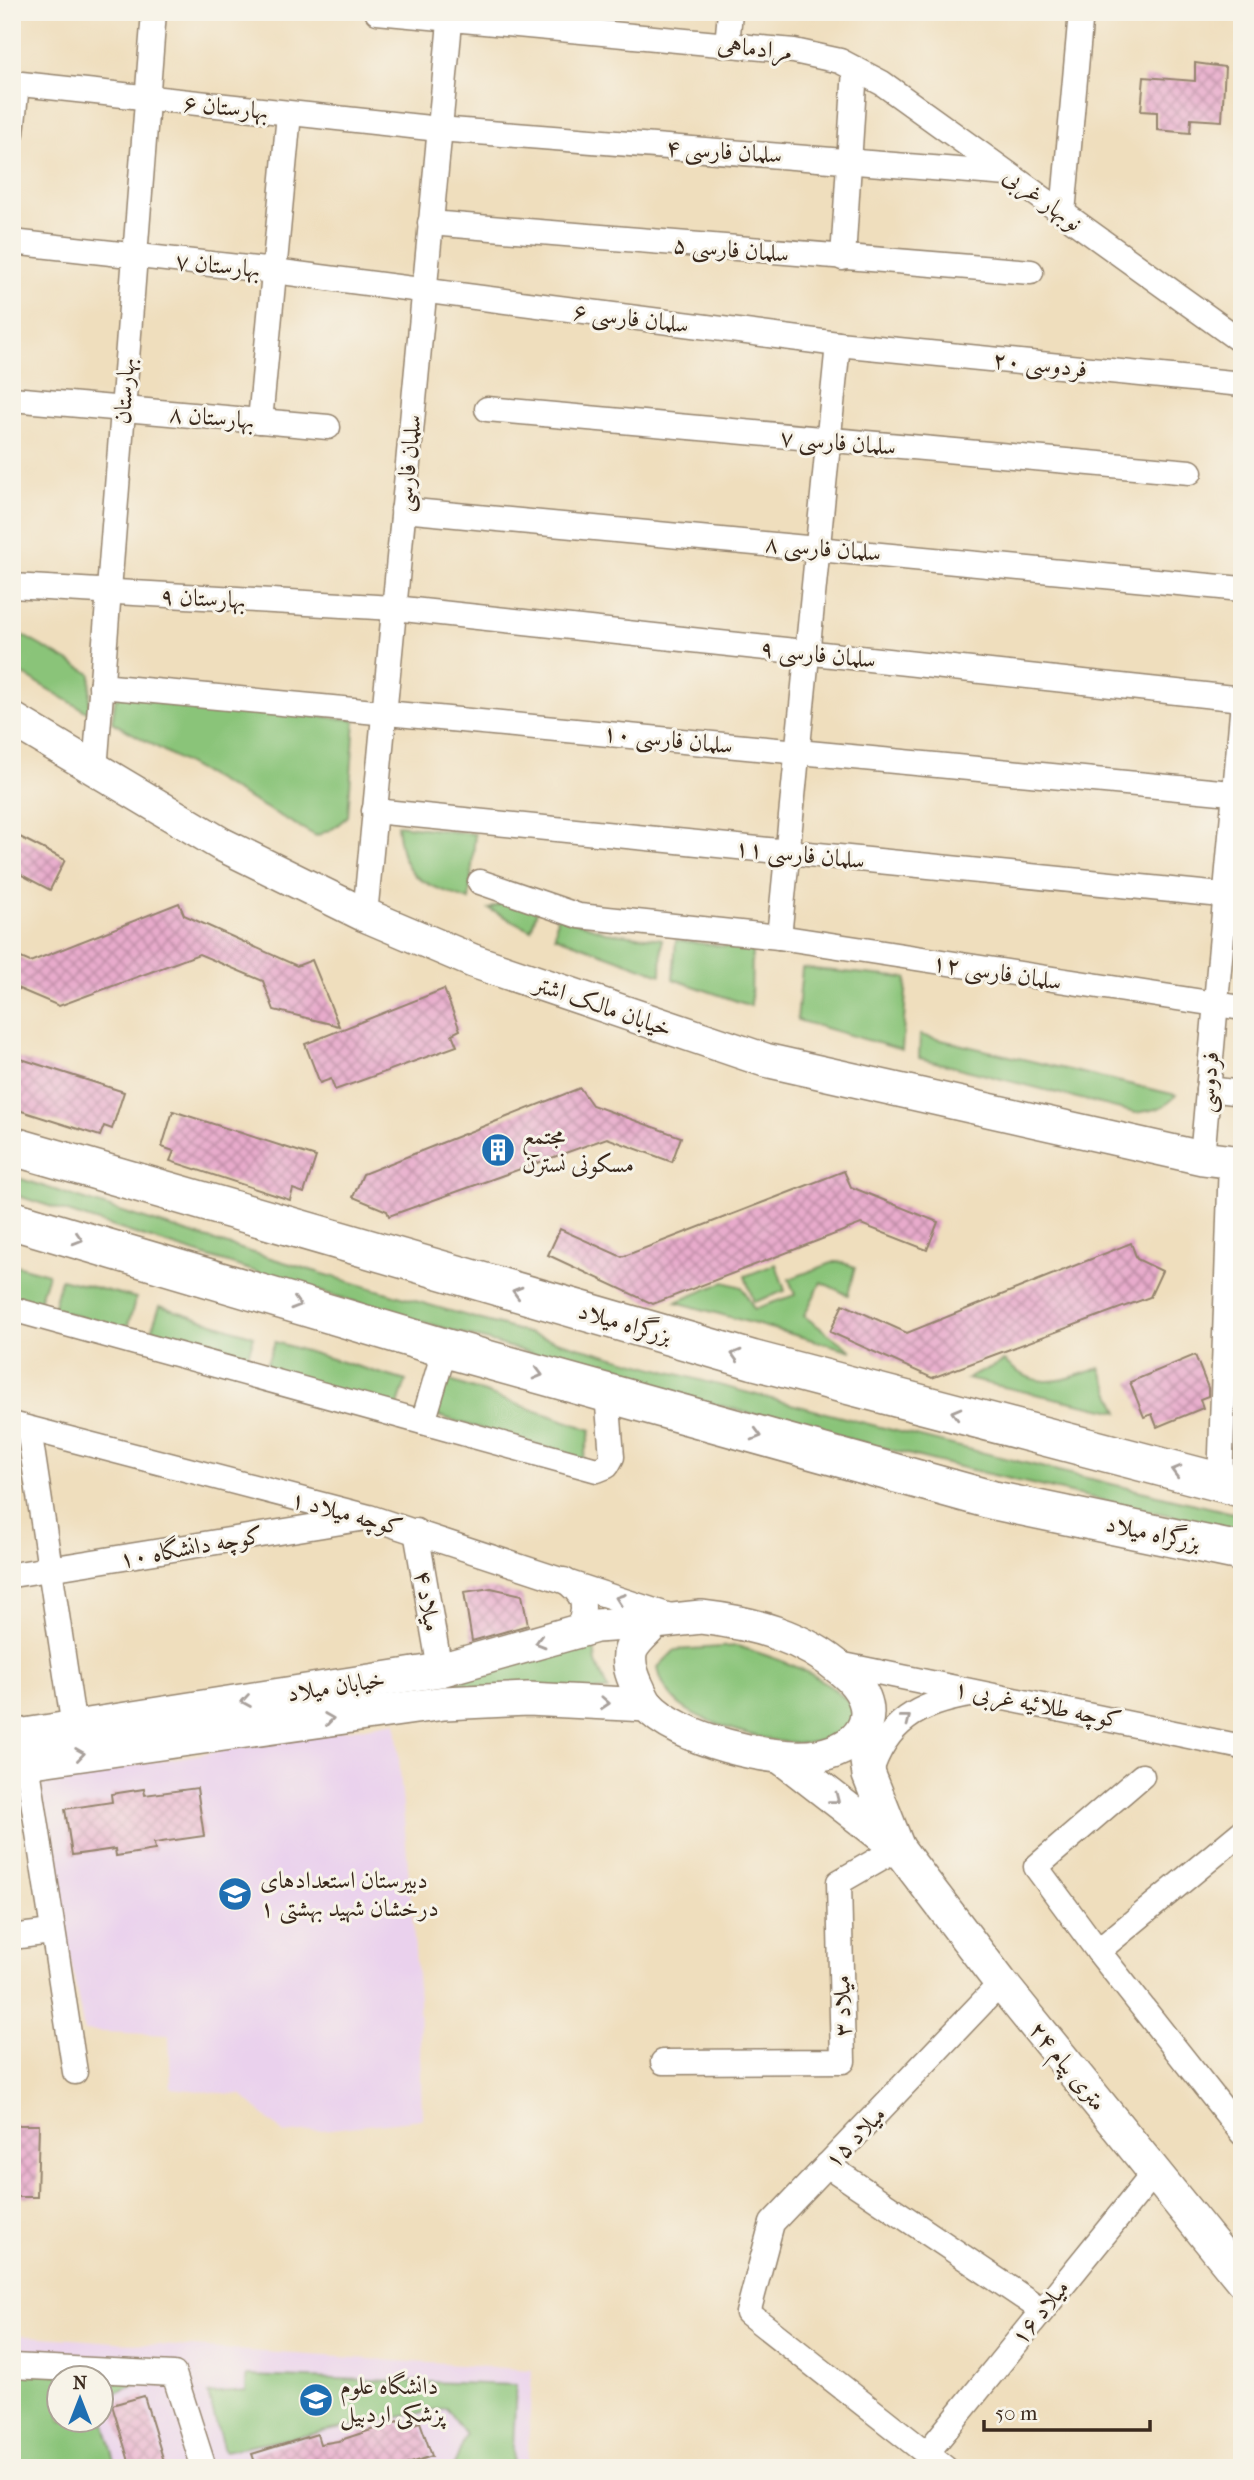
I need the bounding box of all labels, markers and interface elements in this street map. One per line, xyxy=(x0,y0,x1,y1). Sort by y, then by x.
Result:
street label: مرادماهی xyxy=(716,30,794,69)
street label: بهارستان ۶ xyxy=(182,89,270,126)
street label: سلمان فارسی ۴ xyxy=(665,133,783,172)
street label: نوبهار غربی xyxy=(996,161,1088,239)
street label: سلمان فارسی ۵ xyxy=(672,230,790,271)
street label: بهارستان ۷ xyxy=(174,247,262,284)
street label: سلمان فارسی ۶ xyxy=(571,297,690,342)
street label: فردوسی ۲۰ xyxy=(991,345,1089,386)
street label: بهارستان xyxy=(108,357,141,425)
street label: بهارستان ۸ xyxy=(168,399,256,436)
street label: سلمان فارسی xyxy=(389,413,430,513)
street label: سلمان فارسی ۷ xyxy=(779,423,897,464)
street label: سلمان فارسی ۸ xyxy=(764,529,882,570)
street label: بهارستان ۹ xyxy=(159,582,247,615)
street label: سلمان فارسی ۹ xyxy=(758,634,877,677)
street label: سلمان فارسی ۱۰ xyxy=(601,718,734,763)
street label: سلمان فارسی ۱۱ xyxy=(733,833,866,878)
street label: سلمان فارسی ۱۲ xyxy=(930,948,1064,999)
street label: خیابان مالک اشتر xyxy=(528,968,676,1043)
street label: فردوسی xyxy=(1191,1050,1228,1114)
place label: مجتمع مسکونی نسترن xyxy=(522,1122,634,1179)
building icon: مجتمع مسکونی نسترن xyxy=(479,1131,517,1169)
one-way arrow xyxy=(71,1231,83,1246)
one-way arrow xyxy=(511,1285,523,1300)
street label: بزرگراه میلاد xyxy=(575,1294,676,1351)
one-way arrow xyxy=(290,1296,302,1311)
one-way arrow xyxy=(730,1348,742,1363)
one-way arrow xyxy=(532,1366,544,1380)
one-way arrow xyxy=(950,1407,962,1421)
one-way arrow xyxy=(751,1426,763,1441)
one-way arrow xyxy=(1170,1465,1182,1480)
street label: کوچه میلاد ۱ xyxy=(287,1485,406,1544)
street label: بزرگراه میلاد xyxy=(1103,1507,1203,1558)
street label: کوچه دانشگاه ۱۰ xyxy=(117,1520,265,1576)
street label: میلاد ۴ xyxy=(409,1568,447,1634)
one-way arrow xyxy=(614,1593,626,1607)
one-way arrow xyxy=(535,1633,547,1648)
street label: خیابان میلاد xyxy=(285,1664,387,1708)
street label: کوچه طلائیه غربی ۱ xyxy=(951,1674,1124,1737)
one-way arrow xyxy=(240,1693,252,1708)
one-way arrow xyxy=(599,1695,610,1710)
one-way arrow xyxy=(324,1712,335,1727)
one-way arrow xyxy=(898,1714,910,1727)
one-way arrow xyxy=(74,1747,86,1762)
one-way arrow xyxy=(827,1791,839,1804)
place label: دبیرستان استعدادهای درخشان شهید بهشتی ۱ xyxy=(260,1866,439,1925)
school or university icon: دبیرستان استعدادهای درخشان شهید بهشتی ۱ xyxy=(216,1875,254,1913)
street label: میلاد ۳ xyxy=(827,1975,857,2037)
street label: ۲۴ متری پیام xyxy=(1018,2016,1112,2121)
street label: میلاد ۱۵ xyxy=(819,2100,891,2174)
street label: میلاد ۱۶ xyxy=(1005,2274,1075,2350)
north arrow xyxy=(46,2364,116,2434)
place label: دانشگاه علوم پزشکی اردبیل xyxy=(340,2371,447,2431)
text: N xyxy=(73,2372,88,2394)
school or university icon: دانشگاه علوم پزشکی اردبیل xyxy=(297,2381,335,2419)
scale bar xyxy=(984,2389,1151,2433)
text: 50 m xyxy=(995,2401,1038,2425)

